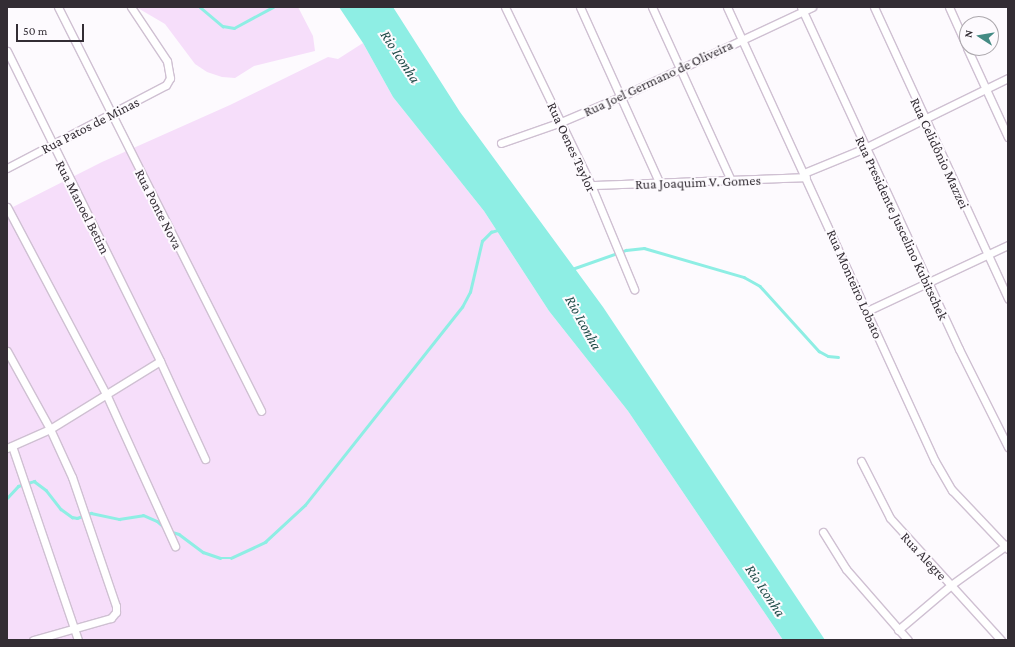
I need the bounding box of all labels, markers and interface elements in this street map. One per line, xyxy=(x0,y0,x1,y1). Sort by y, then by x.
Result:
scale bar xyxy=(18,16,86,42)
north arrow xyxy=(959,16,999,56)
text: 50 m xyxy=(23,24,47,38)
water label: Rio Iconha xyxy=(376,27,424,87)
text: N xyxy=(962,29,975,39)
street label: Rua Joel Germano de Oliveira xyxy=(581,36,735,120)
street label: Rua Patos de Minas xyxy=(38,93,142,157)
street label: Rua Celidônio Mazzei xyxy=(907,95,973,211)
street label: Rua Oenes Taylor xyxy=(544,99,600,195)
street label: Rua Presidente Juscelino Kubitschek xyxy=(852,133,952,323)
street label: Rua Manoel Betim xyxy=(52,158,114,256)
street label: Rua Ponte Nova xyxy=(132,166,186,252)
street label: Rua Joaquim V. Gomes xyxy=(635,171,761,193)
street label: Rua Monteiro Lobato xyxy=(823,227,887,341)
water label: Rio Iconha xyxy=(561,293,605,353)
street label: Rua Alegre xyxy=(898,529,950,583)
water label: Rio Iconha xyxy=(741,561,789,621)

